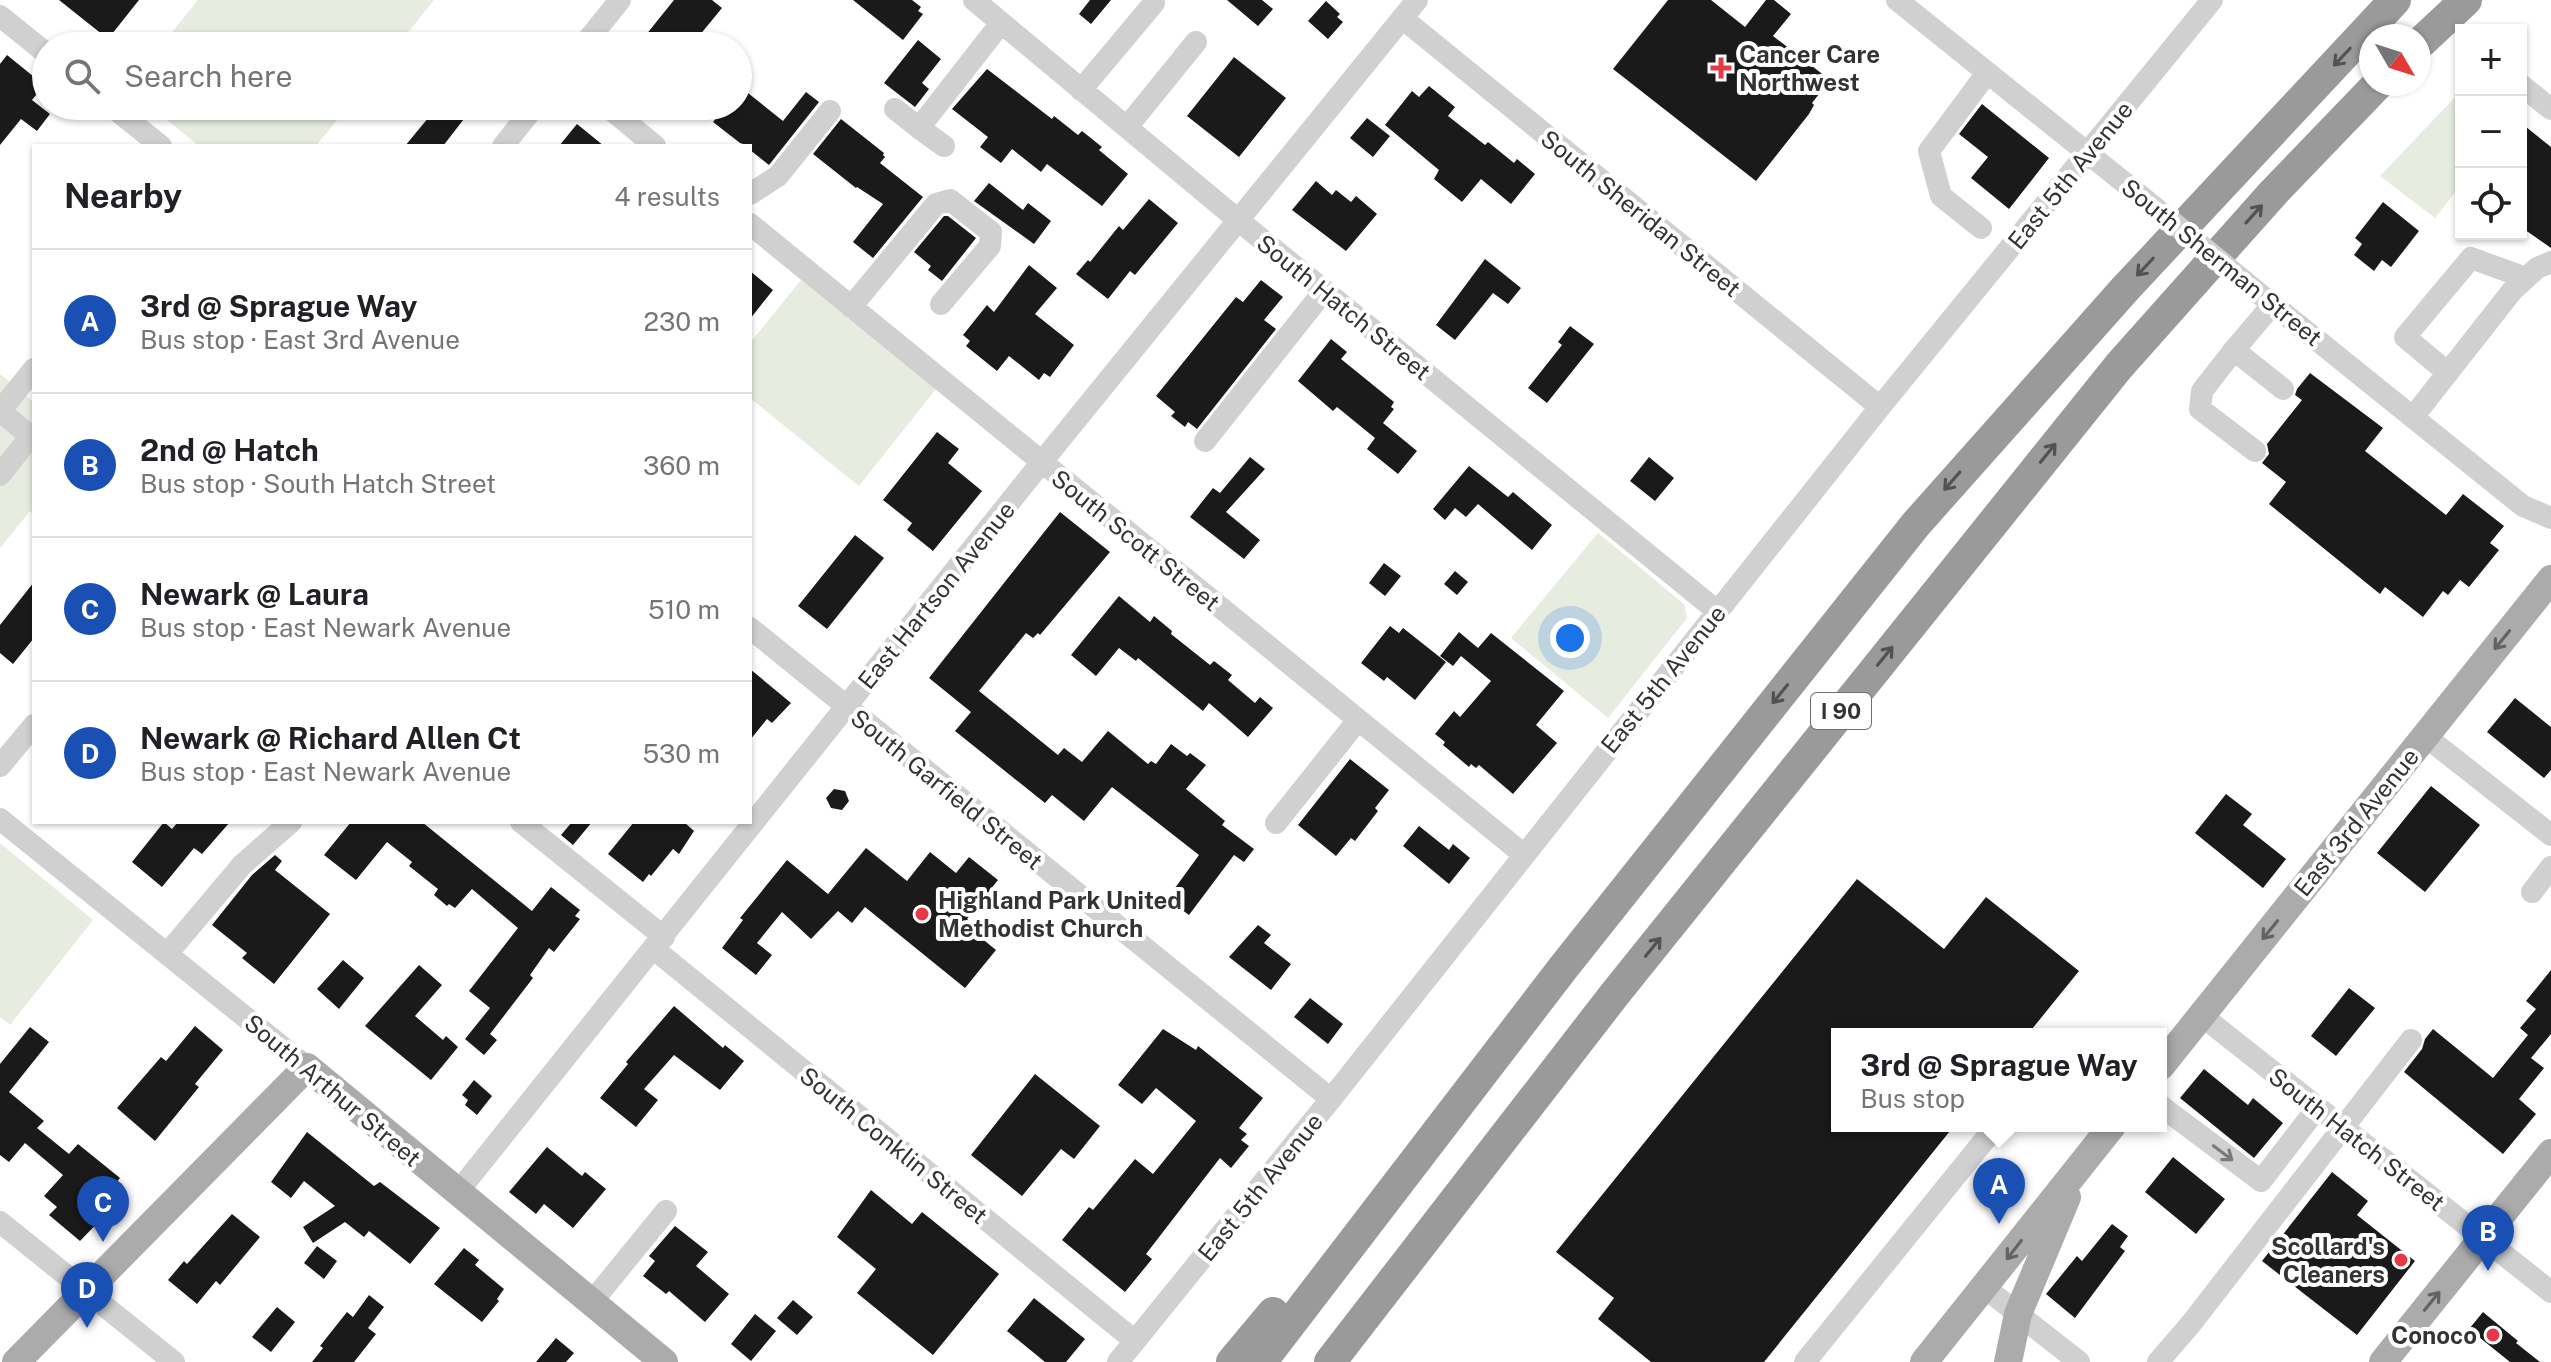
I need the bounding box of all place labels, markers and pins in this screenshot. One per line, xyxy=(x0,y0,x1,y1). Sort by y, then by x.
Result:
place label: Cancer Care Northwest xyxy=(1739,40,1880,96)
marker: Cancer Care Northwest xyxy=(1710,57,1732,79)
place label: Highland Park United Methodist Church xyxy=(938,886,1182,942)
marker: Highland Park United Methodist Church xyxy=(913,905,931,923)
pin: A xyxy=(1973,1158,2025,1224)
pin: C xyxy=(77,1176,129,1242)
pin: B xyxy=(2462,1205,2514,1271)
place label: Scollard's Cleaners xyxy=(2271,1232,2385,1288)
marker: Scollard's Cleaners xyxy=(2392,1251,2410,1269)
pin: D xyxy=(61,1262,113,1328)
place label: Conoco xyxy=(2391,1321,2477,1349)
marker: Conoco xyxy=(2484,1326,2502,1344)

